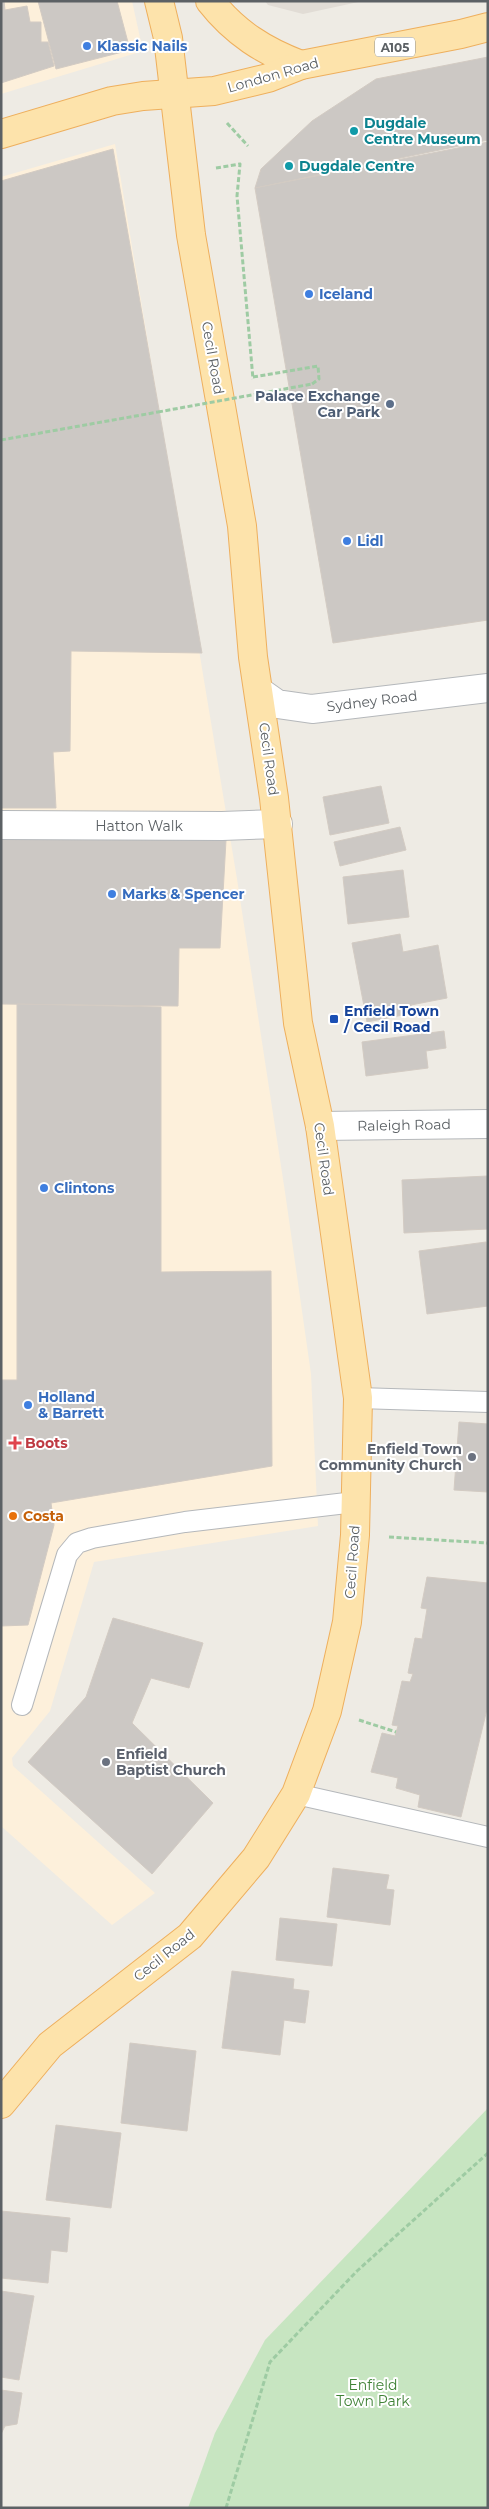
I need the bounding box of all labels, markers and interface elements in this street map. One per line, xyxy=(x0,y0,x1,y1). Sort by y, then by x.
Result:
place label: Klassic Nails xyxy=(97,37,188,55)
road number: A105 xyxy=(375,38,415,56)
marker: Klassic Nails xyxy=(81,40,93,52)
street label: London Road xyxy=(225,53,321,97)
place label: Dugdale Centre Museum xyxy=(364,114,481,148)
marker: Dugdale Centre Museum xyxy=(348,125,360,137)
place label: Dugdale Centre xyxy=(299,157,415,175)
marker: Dugdale Centre xyxy=(283,160,295,172)
place label: Iceland xyxy=(319,285,373,303)
marker: Iceland xyxy=(303,288,315,300)
street label: Cecil Road xyxy=(198,320,228,396)
place label: Palace Exchange Car Park xyxy=(255,387,381,421)
marker: Palace Exchange Car Park xyxy=(384,398,396,410)
place label: Lidl xyxy=(357,532,384,550)
marker: Lidl xyxy=(341,535,353,547)
street label: Sydney Road xyxy=(326,687,418,715)
street label: Cecil Road xyxy=(255,721,283,797)
street label: Hatton Walk xyxy=(95,817,183,835)
place label: Marks & Spencer xyxy=(122,885,245,903)
marker: Marks & Spencer xyxy=(106,888,118,900)
place label: Enfield Town / Cecil Road xyxy=(343,1002,439,1036)
marker: Enfield Town / Cecil Road xyxy=(328,1013,340,1025)
street label: Raleigh Road xyxy=(357,1115,451,1135)
street label: Cecil Road xyxy=(310,1121,338,1197)
place label: Clintons xyxy=(54,1179,115,1197)
marker: Clintons xyxy=(38,1182,50,1194)
place label: Holland & Barrett xyxy=(38,1388,104,1422)
marker: Holland & Barrett xyxy=(22,1399,34,1411)
place label: Boots xyxy=(25,1434,68,1452)
marker: Boots xyxy=(9,1437,21,1449)
place label: Enfield Town Community Church xyxy=(319,1440,462,1474)
marker: Enfield Town Community Church xyxy=(466,1451,478,1463)
place label: Costa xyxy=(23,1507,64,1525)
marker: Costa xyxy=(7,1510,19,1522)
street label: Cecil Road xyxy=(340,1525,364,1599)
place label: Enfield Baptist Church xyxy=(116,1745,226,1779)
marker: Enfield Baptist Church xyxy=(100,1756,112,1768)
street label: Cecil Road xyxy=(130,1925,198,1985)
park label: Enfield Town Park xyxy=(336,2376,410,2410)

